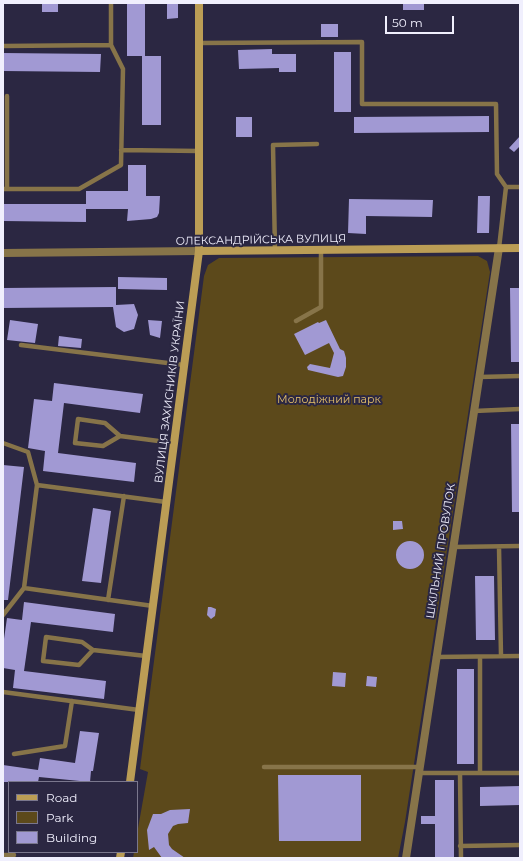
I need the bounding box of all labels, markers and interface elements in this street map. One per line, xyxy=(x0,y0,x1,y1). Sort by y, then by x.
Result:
scale bar xyxy=(387,8,456,34)
text: 50 m xyxy=(392,15,423,30)
street label: ОЛЕКСАНДРІЙСЬКА ВУЛИЦЯ xyxy=(176,232,346,248)
street label: ВУЛИЦЯ ЗАХИСНИКІВ УКРАЇНИ xyxy=(152,300,188,484)
park label: Молодіжний парк xyxy=(277,393,381,407)
street label: ШКІЛЬНИЙ ПРОВУЛОК xyxy=(424,483,458,619)
legend xyxy=(8,781,138,853)
text: Road xyxy=(46,790,77,805)
text: Park xyxy=(46,810,73,825)
text: Building xyxy=(46,830,97,845)

